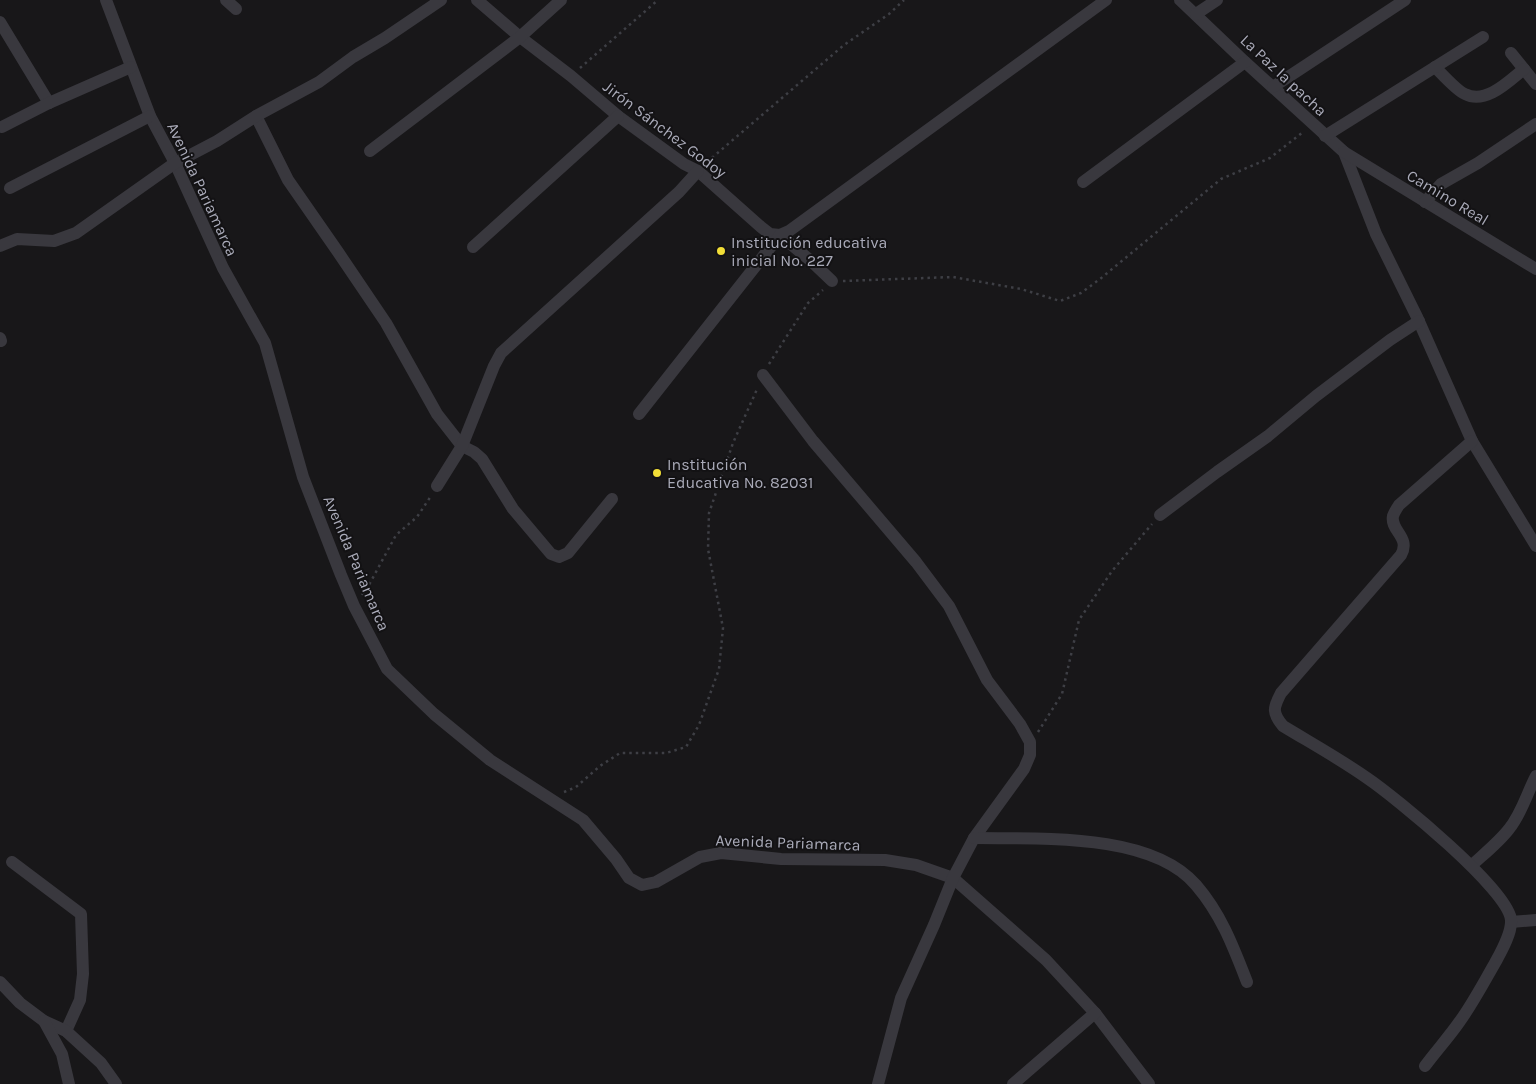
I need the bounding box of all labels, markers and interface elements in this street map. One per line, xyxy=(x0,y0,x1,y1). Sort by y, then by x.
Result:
street label: La Paz la pacha xyxy=(1237,31,1331,120)
street label: Jirón Sánchez Godoy xyxy=(599,77,731,182)
street label: Avenida Pariamarca xyxy=(163,119,242,259)
street label: Camino Real xyxy=(1403,166,1492,229)
place label: Institución educativa inicial No. 227 xyxy=(731,233,887,270)
marker: Institución educativa inicial No. 227 xyxy=(715,245,727,257)
place label: Institución Educativa No. 82031 xyxy=(667,455,813,492)
marker: Institución Educativa No. 82031 xyxy=(651,467,663,479)
street label: Avenida Pariamarca xyxy=(319,493,394,634)
street label: Avenida Pariamarca xyxy=(715,830,861,855)

